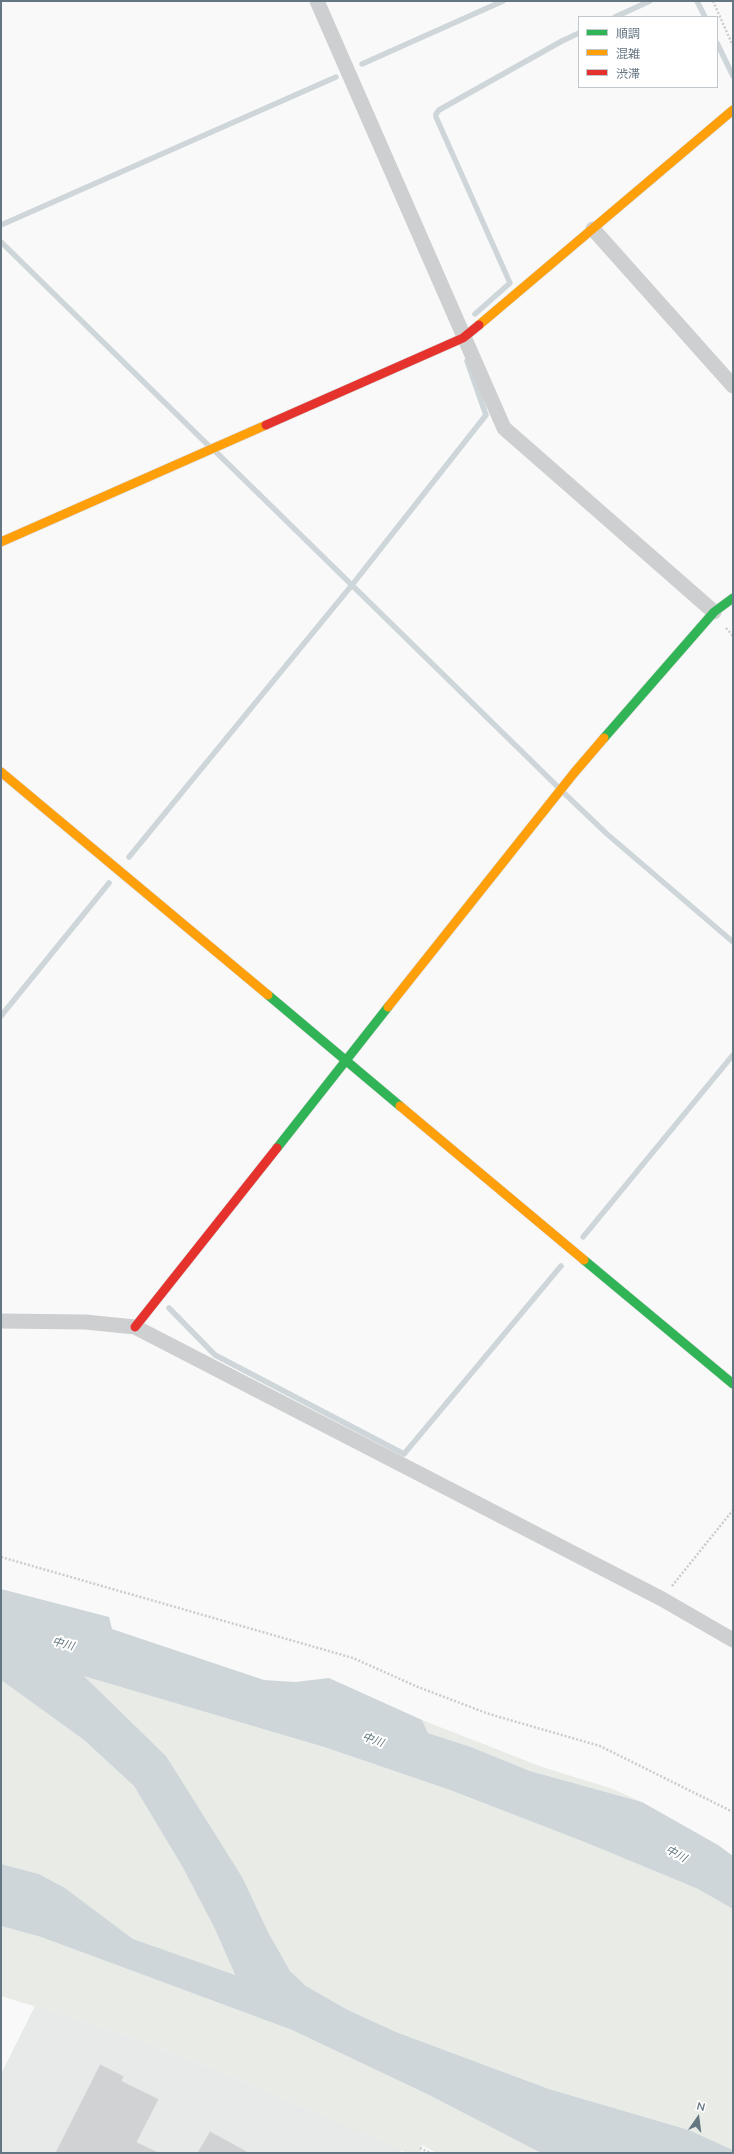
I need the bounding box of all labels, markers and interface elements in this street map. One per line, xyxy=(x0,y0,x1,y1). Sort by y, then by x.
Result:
legend xyxy=(578,16,718,88)
text: 順調 xyxy=(616,26,640,41)
text: 混雑 xyxy=(616,46,640,61)
text: 渋滞 xyxy=(616,66,640,81)
water label: 中川 xyxy=(51,1635,75,1653)
water label: 中川 xyxy=(360,1730,386,1750)
water label: 中川 xyxy=(663,1843,689,1865)
north arrow xyxy=(678,2098,718,2138)
text: N xyxy=(695,2099,707,2114)

